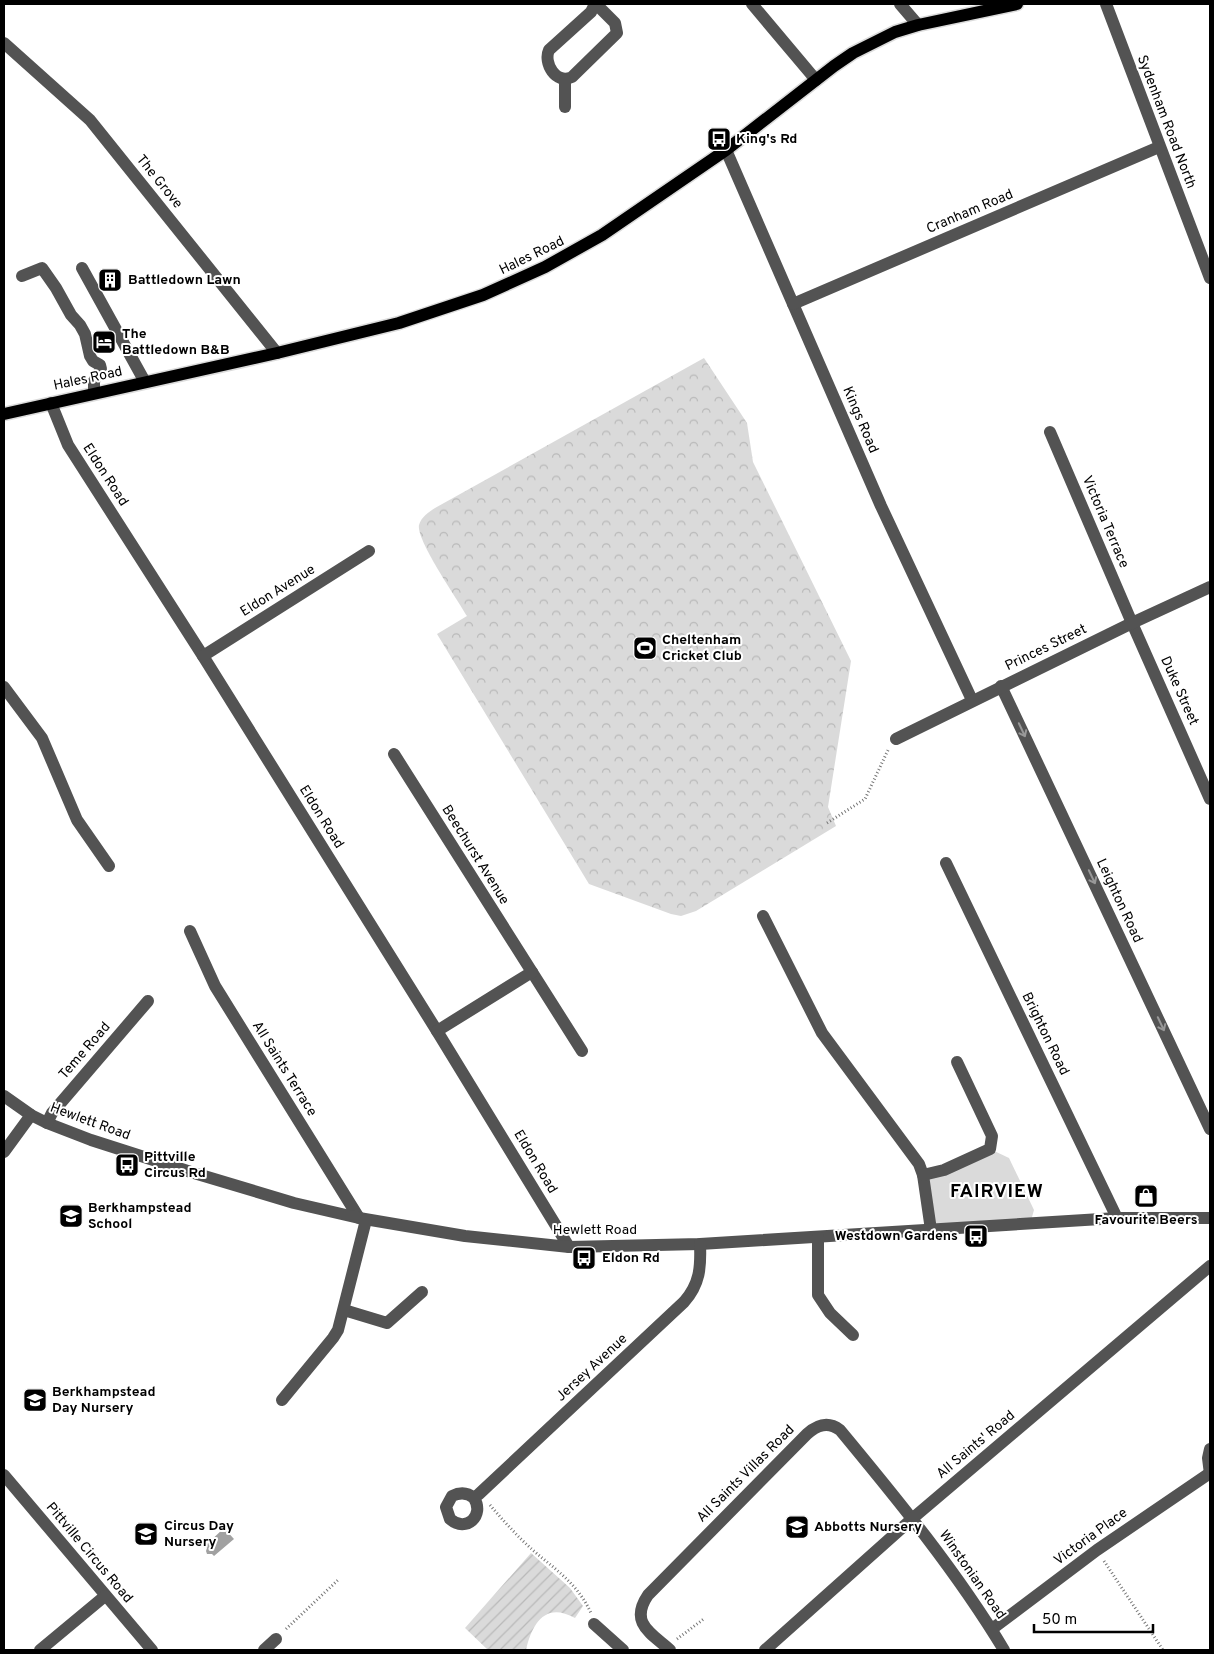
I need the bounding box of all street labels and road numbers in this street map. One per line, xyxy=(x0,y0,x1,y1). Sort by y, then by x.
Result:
street label: Sydenham Road North xyxy=(1133,53,1199,191)
street label: The Grove xyxy=(132,152,186,212)
street label: Cranham Road xyxy=(924,186,1016,238)
street label: Hales Road xyxy=(497,233,567,279)
street label: Hales Road xyxy=(52,363,124,395)
street label: Kings Road xyxy=(838,384,882,456)
street label: Eldon Road xyxy=(78,440,132,510)
street label: Victoria Terrace xyxy=(1078,473,1132,571)
street label: Eldon Avenue xyxy=(237,561,319,621)
street label: Princes Street xyxy=(1002,621,1090,675)
street label: Duke Street xyxy=(1156,654,1202,728)
street label: Eldon Road xyxy=(295,782,347,852)
street label: Beechurst Avenue xyxy=(438,802,512,908)
street label: Leighton Road xyxy=(1092,856,1146,946)
street label: Brighton Road xyxy=(1018,990,1072,1078)
street label: All Saints Terrace xyxy=(248,1018,320,1120)
street label: Teme Road xyxy=(56,1019,114,1083)
street label: Hewlett Road xyxy=(47,1100,133,1144)
street label: Eldon Road xyxy=(509,1127,561,1197)
street label: Hewlett Road xyxy=(553,1222,637,1239)
street label: Jersey Avenue xyxy=(553,1331,631,1405)
street label: All Saints' Road xyxy=(933,1407,1019,1483)
street label: All Saints Villas Road xyxy=(694,1422,798,1526)
street label: Pittville Circus Road xyxy=(42,1499,136,1607)
street label: Victoria Place xyxy=(1051,1505,1131,1569)
street label: Winstonian Road xyxy=(935,1527,1009,1623)

